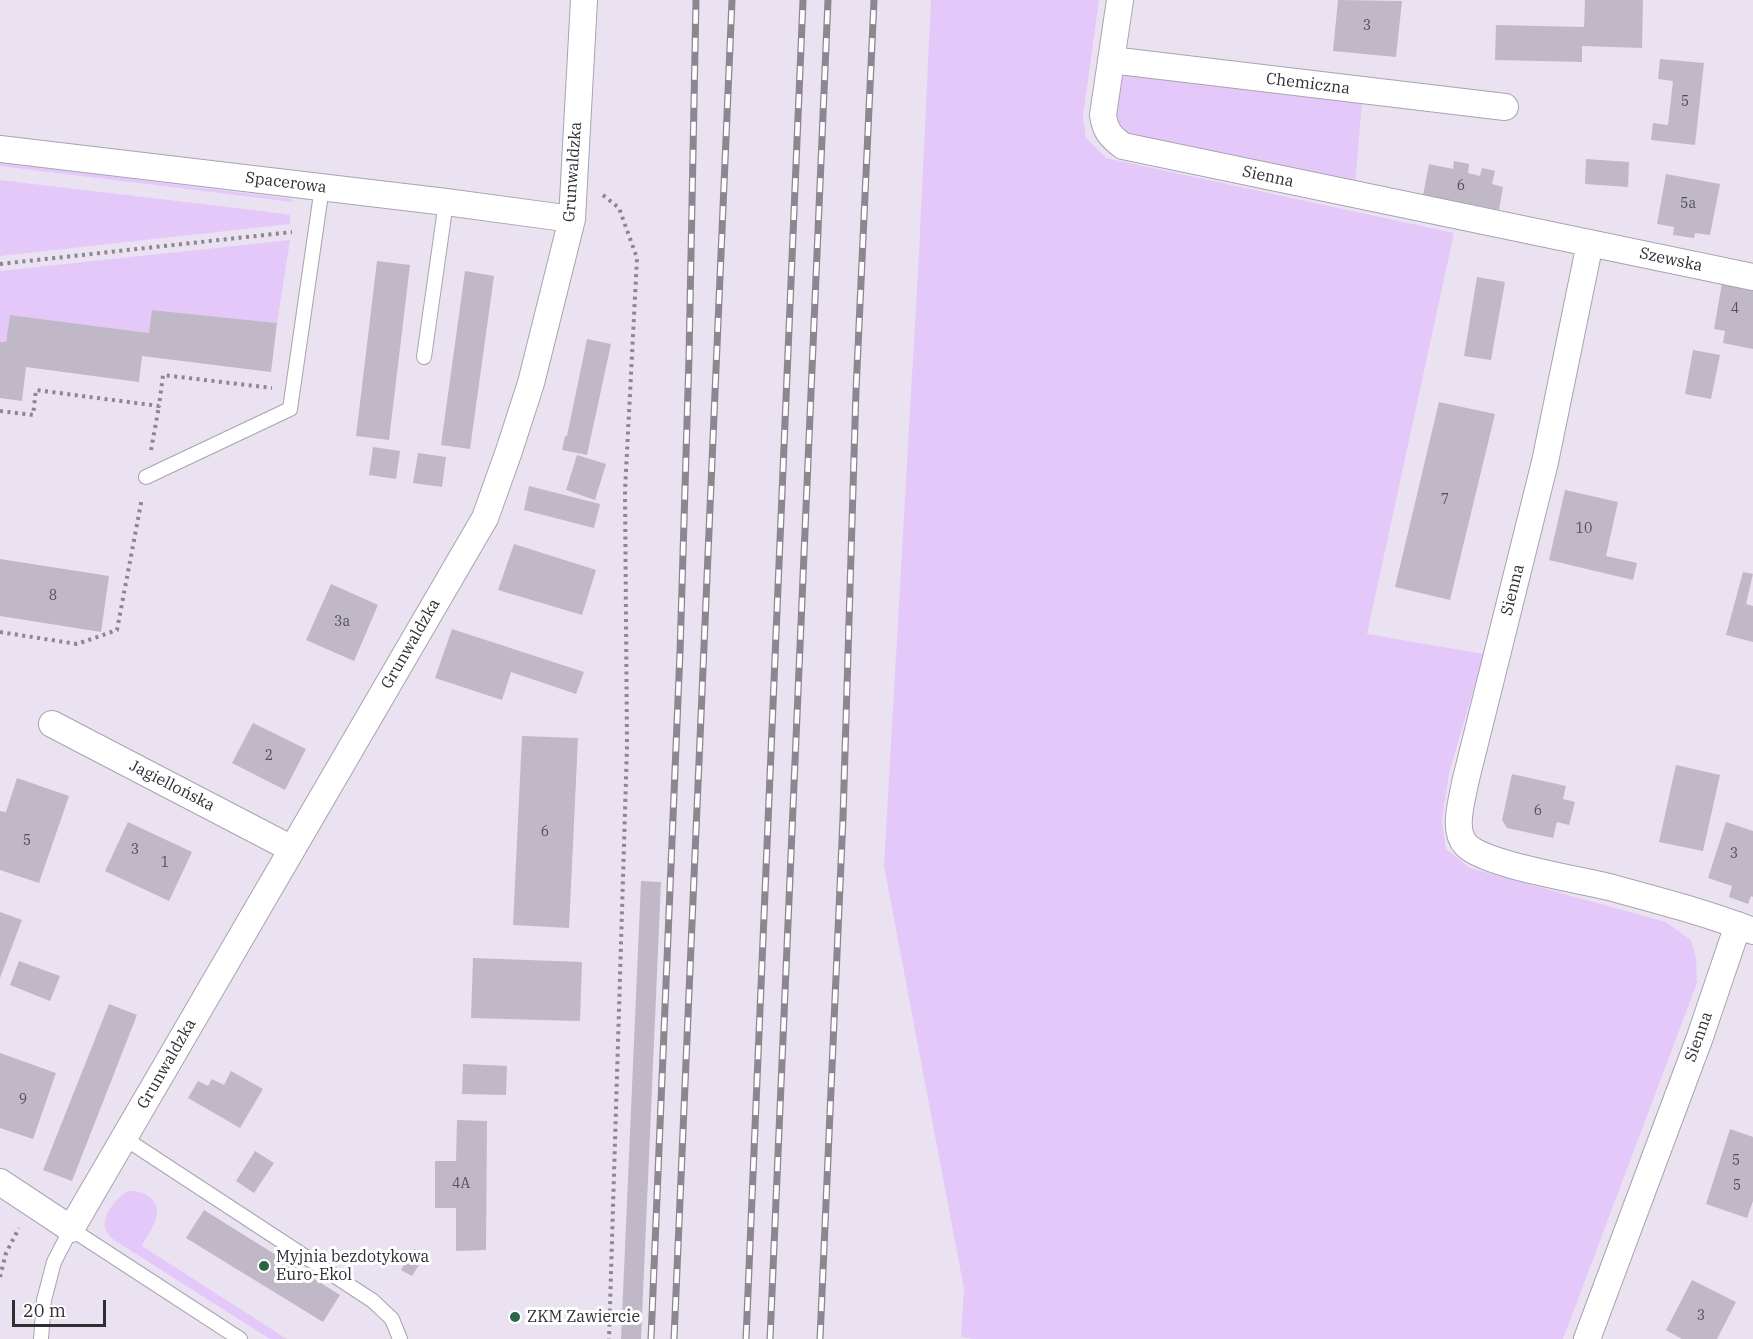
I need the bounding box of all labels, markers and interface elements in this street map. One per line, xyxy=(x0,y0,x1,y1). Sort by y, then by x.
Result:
house number: 3 xyxy=(1363,18,1371,34)
street label: Chemiczna xyxy=(1265,69,1351,99)
house number: 5 xyxy=(1681,94,1689,110)
street label: Grunwaldzka xyxy=(560,121,586,223)
street label: Sienna xyxy=(1240,162,1296,192)
street label: Spacerowa xyxy=(244,168,328,198)
house number: 6 xyxy=(1457,178,1465,194)
house number: 5a xyxy=(1680,196,1696,212)
street label: Szewska xyxy=(1638,244,1704,276)
house number: 4 xyxy=(1731,301,1739,317)
house number: 7 xyxy=(1441,492,1449,508)
house number: 10 xyxy=(1576,521,1592,537)
street label: Sienna xyxy=(1497,562,1529,618)
house number: 8 xyxy=(49,588,57,604)
street label: Grunwaldzka xyxy=(378,596,444,692)
house number: 3a xyxy=(334,614,350,630)
house number: 2 xyxy=(265,748,273,764)
street label: Jagiellońska xyxy=(126,756,218,816)
house number: 6 xyxy=(1534,803,1542,819)
house number: 6 xyxy=(541,824,549,840)
house number: 5 xyxy=(23,833,31,849)
house number: 3 xyxy=(131,842,139,858)
house number: 3 xyxy=(1730,846,1738,862)
house number: 1 xyxy=(161,855,169,871)
street label: Sienna xyxy=(1681,1009,1717,1065)
street label: Grunwaldzka xyxy=(134,1016,200,1112)
house number: 9 xyxy=(19,1092,27,1108)
house number: 5 xyxy=(1732,1153,1740,1169)
house number: 4A xyxy=(452,1176,470,1192)
house number: 5 xyxy=(1733,1178,1741,1194)
place label: Myjnia bezdotykowa Euro-Ekol xyxy=(276,1247,429,1285)
marker: Myjnia bezdotykowa Euro-Ekol xyxy=(257,1259,271,1273)
scale bar xyxy=(15,1288,110,1326)
text: 20 m xyxy=(23,1299,66,1322)
place label: ZKM Zawiercie xyxy=(527,1307,640,1327)
house number: 3 xyxy=(1697,1308,1705,1324)
marker: ZKM Zawiercie xyxy=(508,1310,522,1324)

